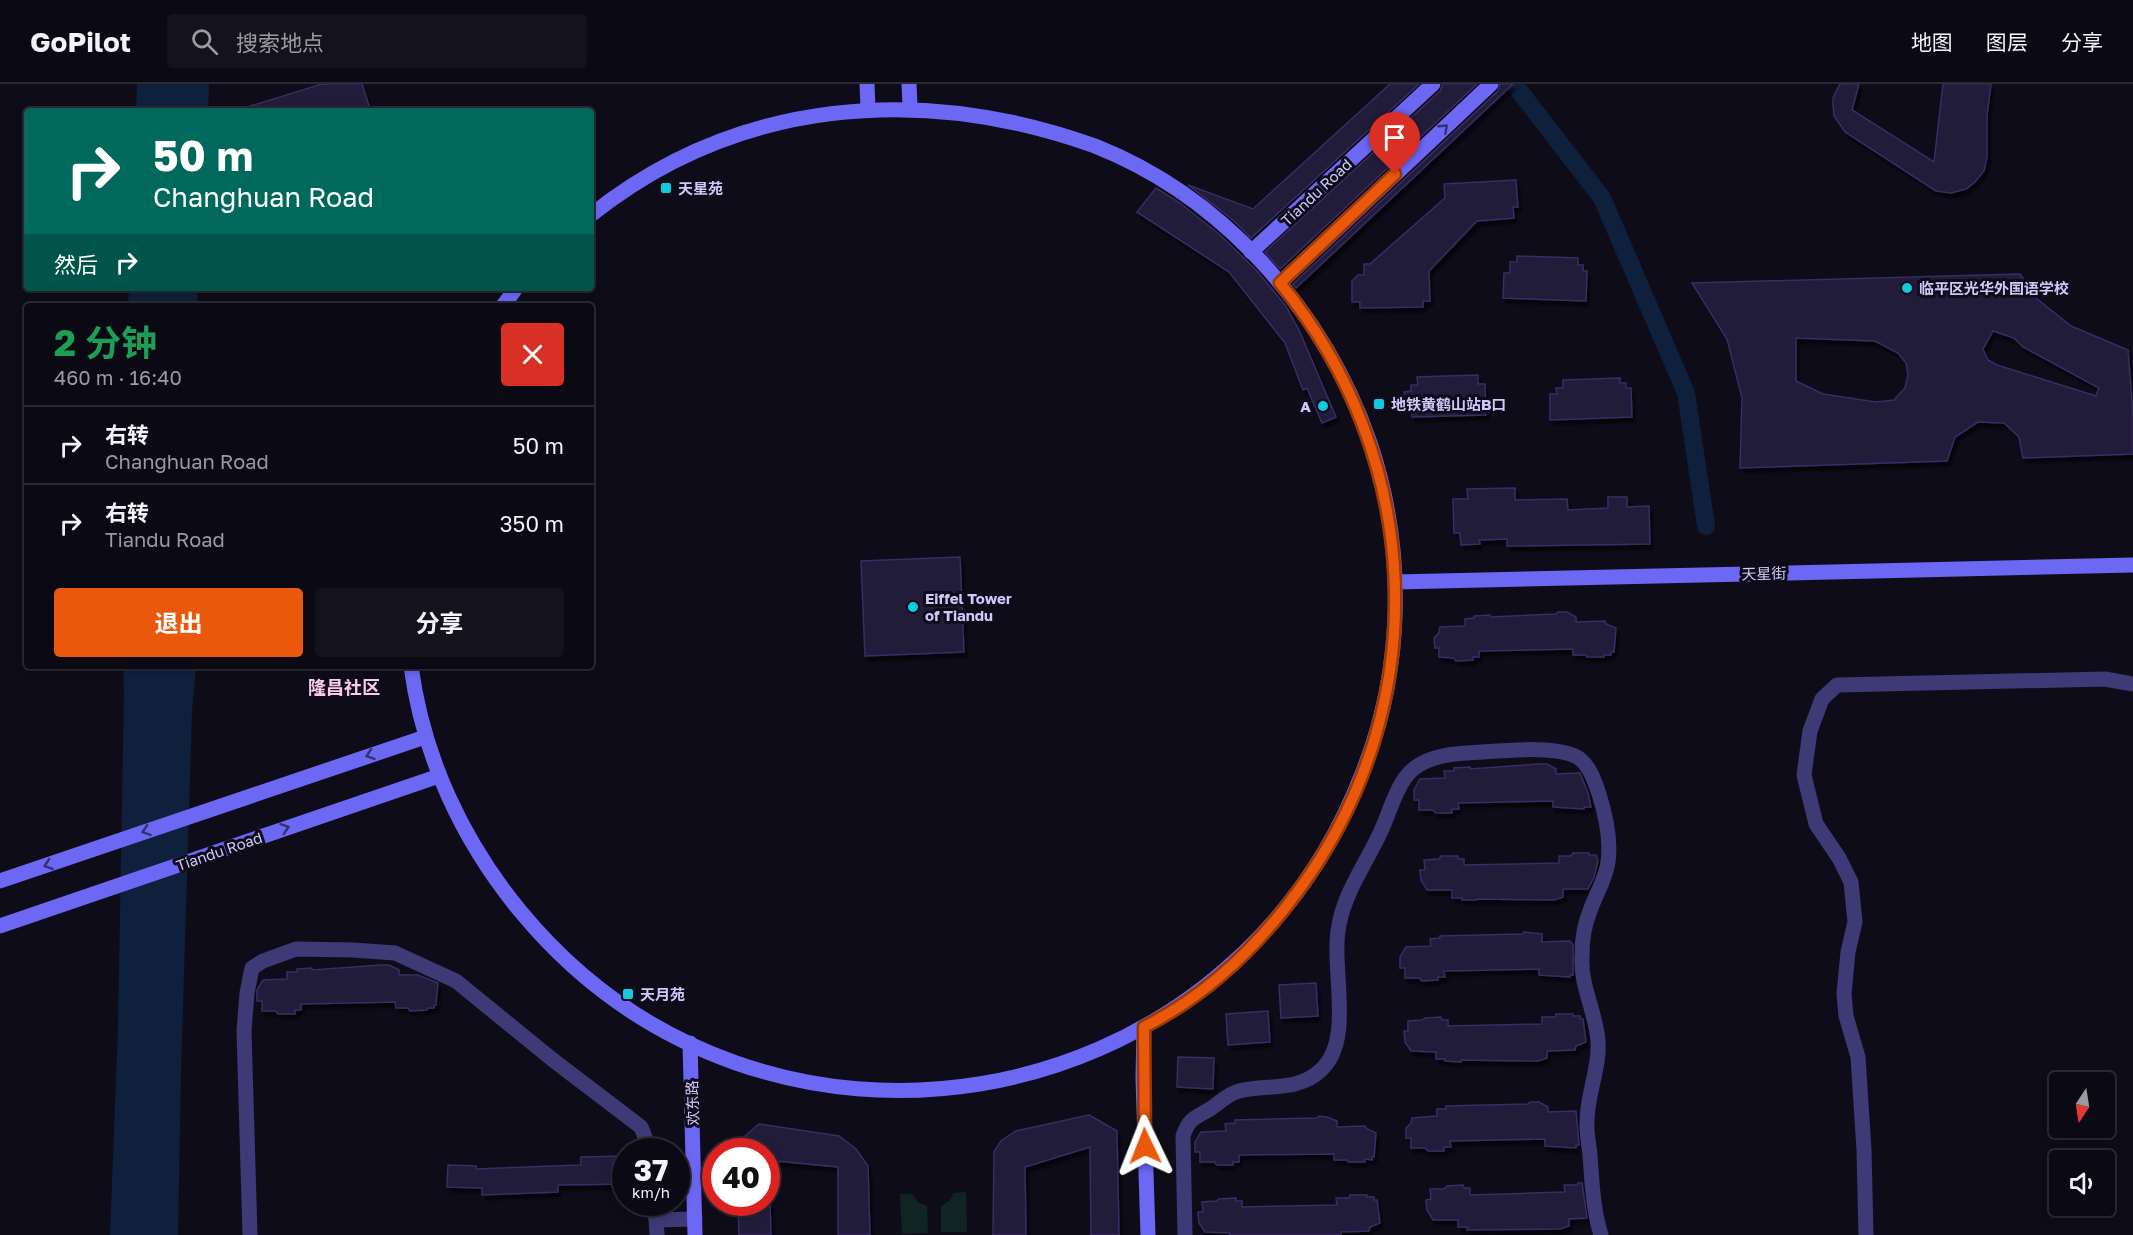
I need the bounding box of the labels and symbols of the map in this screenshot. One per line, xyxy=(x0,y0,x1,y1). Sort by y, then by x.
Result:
pin xyxy=(1369,112,1420,174)
one-way arrow xyxy=(1438,124,1448,135)
street label: Tiandu Road xyxy=(1277,155,1355,229)
place label: 天星苑 xyxy=(678,179,723,197)
marker: 天星苑 xyxy=(659,181,673,195)
place label: 临平区光华外国语学校 xyxy=(1919,279,2069,297)
marker: 临平区光华外国语学校 xyxy=(1900,281,1914,295)
place label: 地铁黄鹤山站B口 xyxy=(1391,395,1507,413)
place label: A xyxy=(1300,397,1311,415)
marker: 地铁黄鹤山站B口 xyxy=(1372,397,1386,411)
marker: A xyxy=(1316,399,1330,413)
street label: 天星街 xyxy=(1741,564,1787,582)
place label: Eiffel Tower of Tiandu xyxy=(925,589,1012,624)
marker: Eiffel Tower of Tiandu xyxy=(906,600,920,614)
district label: 隆昌社区 xyxy=(308,676,380,698)
one-way arrow xyxy=(365,748,376,761)
one-way arrow xyxy=(279,823,290,836)
one-way arrow xyxy=(141,824,152,837)
street label: Tiandu Road xyxy=(174,828,264,874)
one-way arrow xyxy=(43,857,54,870)
place label: 天月苑 xyxy=(640,985,685,1003)
marker: 天月苑 xyxy=(621,987,635,1001)
north arrow xyxy=(2049,1072,2115,1138)
street label: 欢东路 xyxy=(682,1080,702,1126)
position arrow xyxy=(1113,1114,1177,1178)
speed limit sign: 40 xyxy=(702,1138,780,1216)

